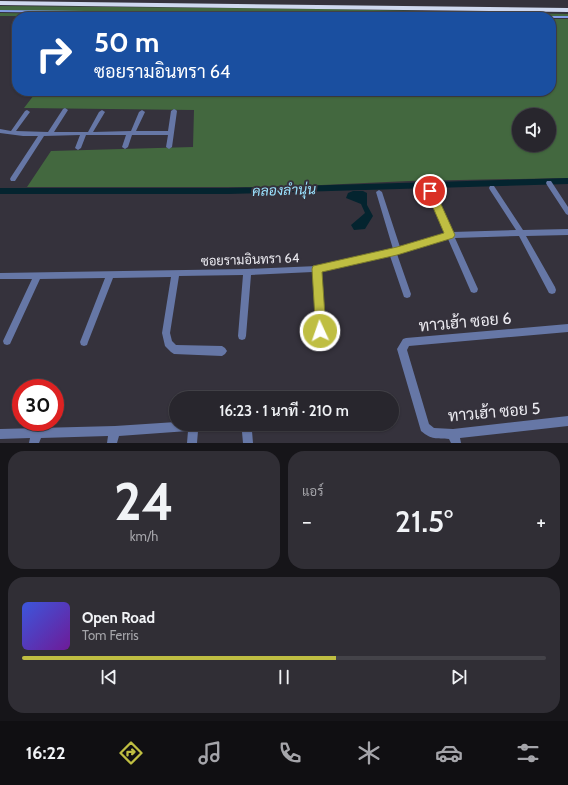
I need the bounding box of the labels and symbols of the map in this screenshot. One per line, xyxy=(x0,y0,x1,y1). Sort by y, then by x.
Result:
pin xyxy=(413,174,447,208)
water label: คลองลำนุ่น xyxy=(252,180,316,201)
street label: ซอยรามอินทรา 64 xyxy=(200,249,300,269)
street label: ทาวเฮ้า ซอย 6 xyxy=(418,307,512,336)
position arrow xyxy=(299,310,341,352)
speed limit sign: 30 xyxy=(12,379,64,431)
street label: ทาวเฮ้า ซอย 5 xyxy=(447,398,541,425)

